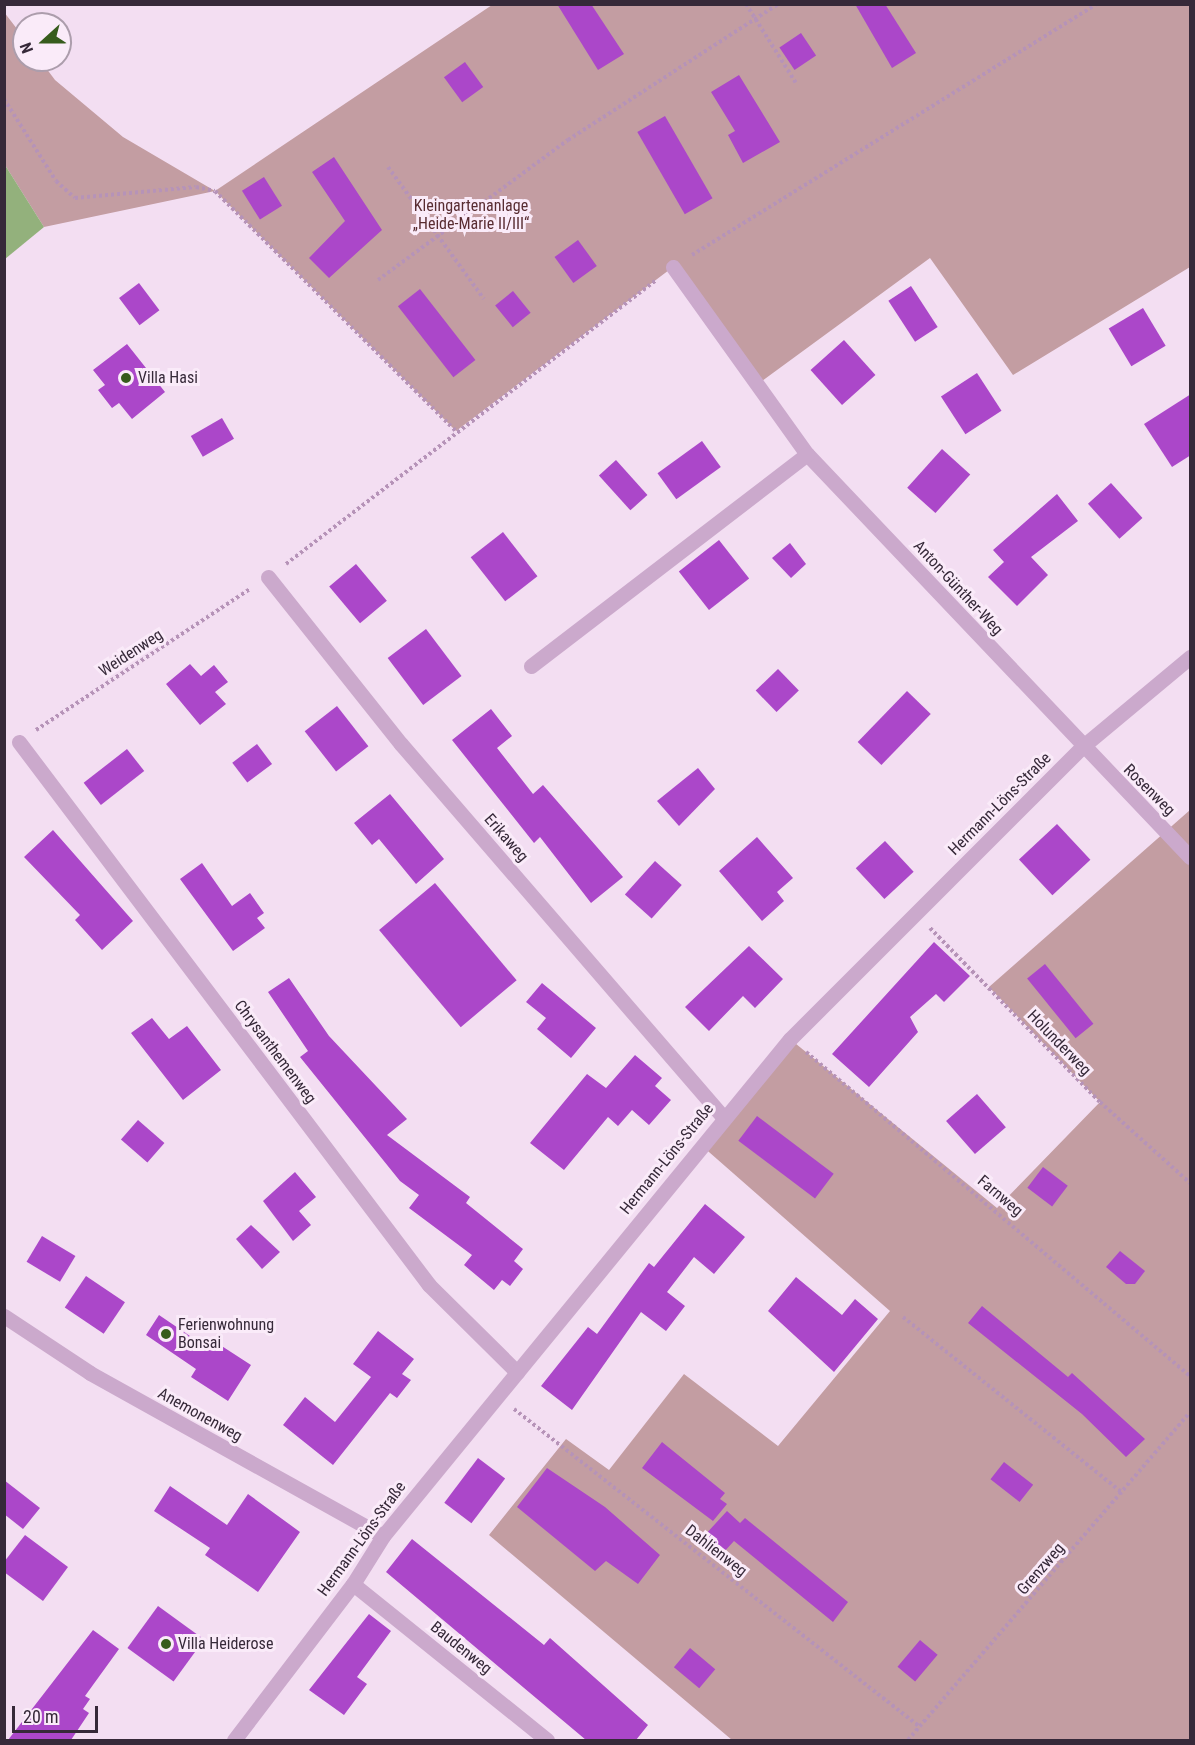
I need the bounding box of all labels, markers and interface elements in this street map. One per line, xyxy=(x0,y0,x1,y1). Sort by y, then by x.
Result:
north arrow xyxy=(12,12,72,72)
text: N xyxy=(16,40,37,56)
park label: Kleingartenanlage „Heide-Marie II/III“ xyxy=(413,196,529,234)
place label: Villa Hasi xyxy=(138,368,198,388)
marker: Villa Hasi xyxy=(119,371,133,385)
street label: Anton-Günther-Weg xyxy=(909,537,1007,639)
street label: Weidenweg xyxy=(96,625,166,681)
street label: Hermann-Löns-Straße xyxy=(945,749,1055,859)
street label: Rosenweg xyxy=(1119,760,1179,820)
street label: Erikaweg xyxy=(480,810,532,866)
street label: Chrysanthemenweg xyxy=(230,997,320,1107)
street label: Holunderweg xyxy=(1023,1006,1095,1080)
street label: Hermann-Löns-Straße xyxy=(616,1100,718,1218)
street label: Farnweg xyxy=(973,1171,1027,1221)
place label: Ferienwohnung Bonsai xyxy=(178,1315,274,1353)
marker: Ferienwohnung Bonsai xyxy=(159,1327,173,1341)
street label: Anemonenweg xyxy=(155,1384,245,1446)
street label: Hermann-Löns-Straße xyxy=(314,1478,410,1600)
street label: Dahlienweg xyxy=(681,1521,751,1581)
street label: Grenzweg xyxy=(1013,1539,1069,1599)
street label: Baudenweg xyxy=(427,1618,495,1678)
place label: Villa Heiderose xyxy=(178,1634,273,1654)
marker: Villa Heiderose xyxy=(159,1637,173,1651)
scale bar xyxy=(15,1694,100,1732)
text: 20 m xyxy=(23,1706,58,1727)

